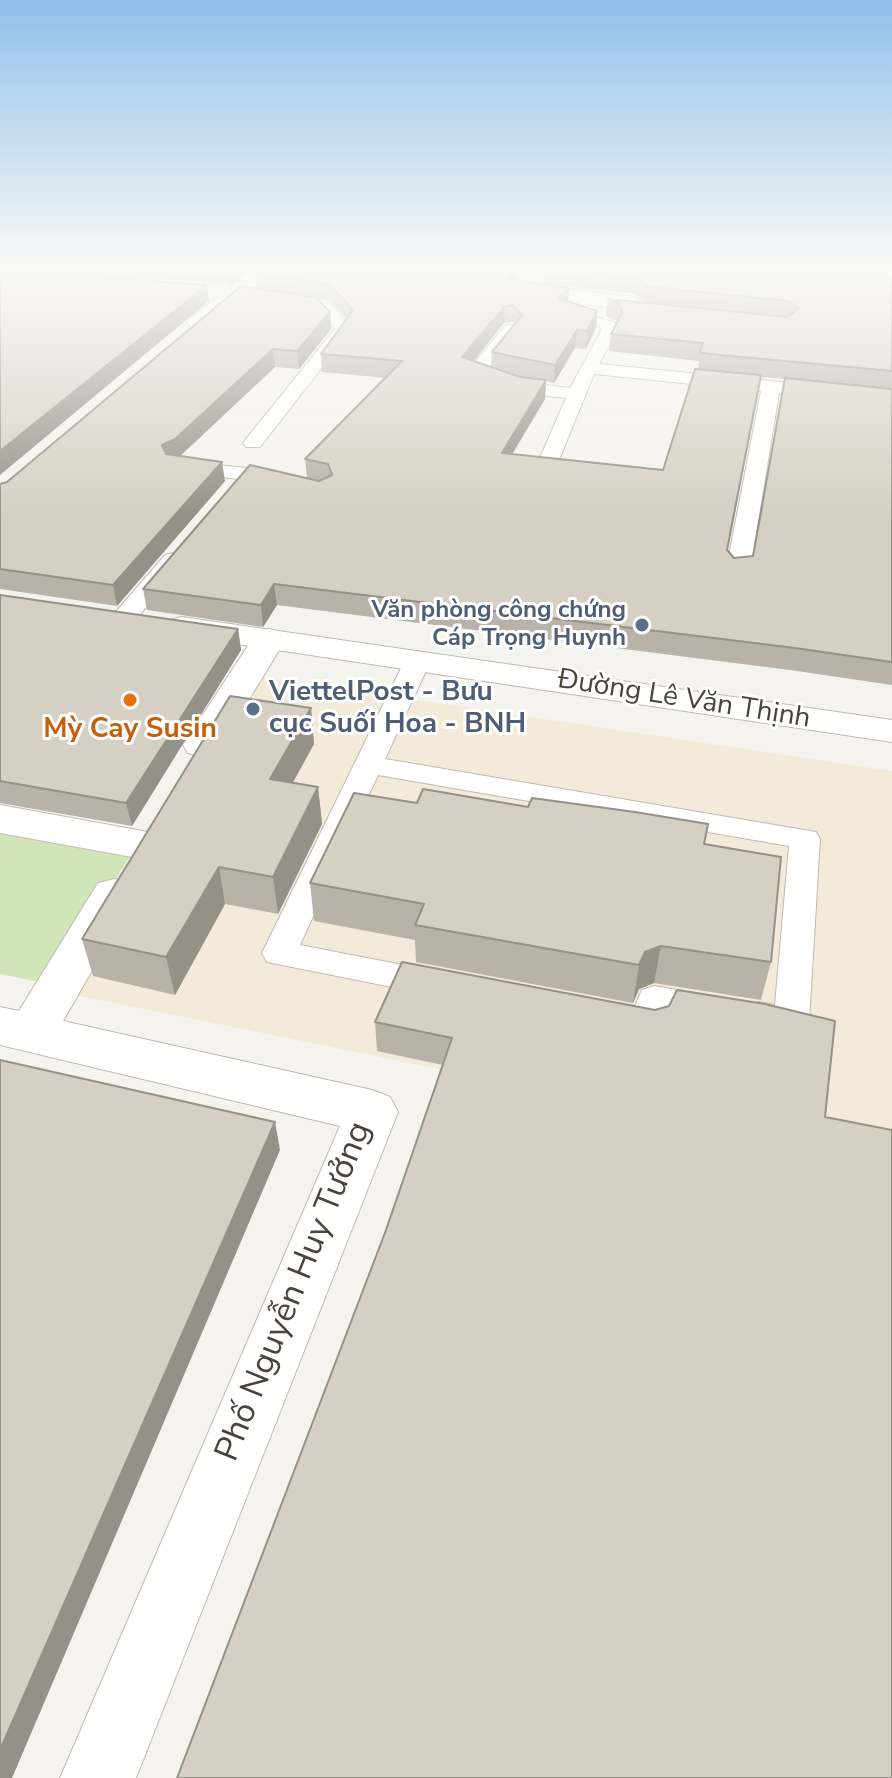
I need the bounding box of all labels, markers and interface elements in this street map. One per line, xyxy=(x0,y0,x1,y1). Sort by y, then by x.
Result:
place label: Văn phòng công chứng Cáp Trọng Huynh xyxy=(371,597,626,653)
marker: Văn phòng công chứng Cáp Trọng Huynh xyxy=(633,616,651,634)
street label: Đường Lê Văn Thịnh xyxy=(555,663,813,737)
place label: ViettelPost - Bưu cục Suối Hoa - BNH xyxy=(269,676,526,742)
marker: Mỳ Cay Susin xyxy=(121,691,139,709)
marker: ViettelPost - Bưu cục Suối Hoa - BNH xyxy=(244,700,262,718)
place label: Mỳ Cay Susin xyxy=(43,713,217,747)
street label: Phố Nguyễn Huy Tưởng xyxy=(208,1116,382,1468)

